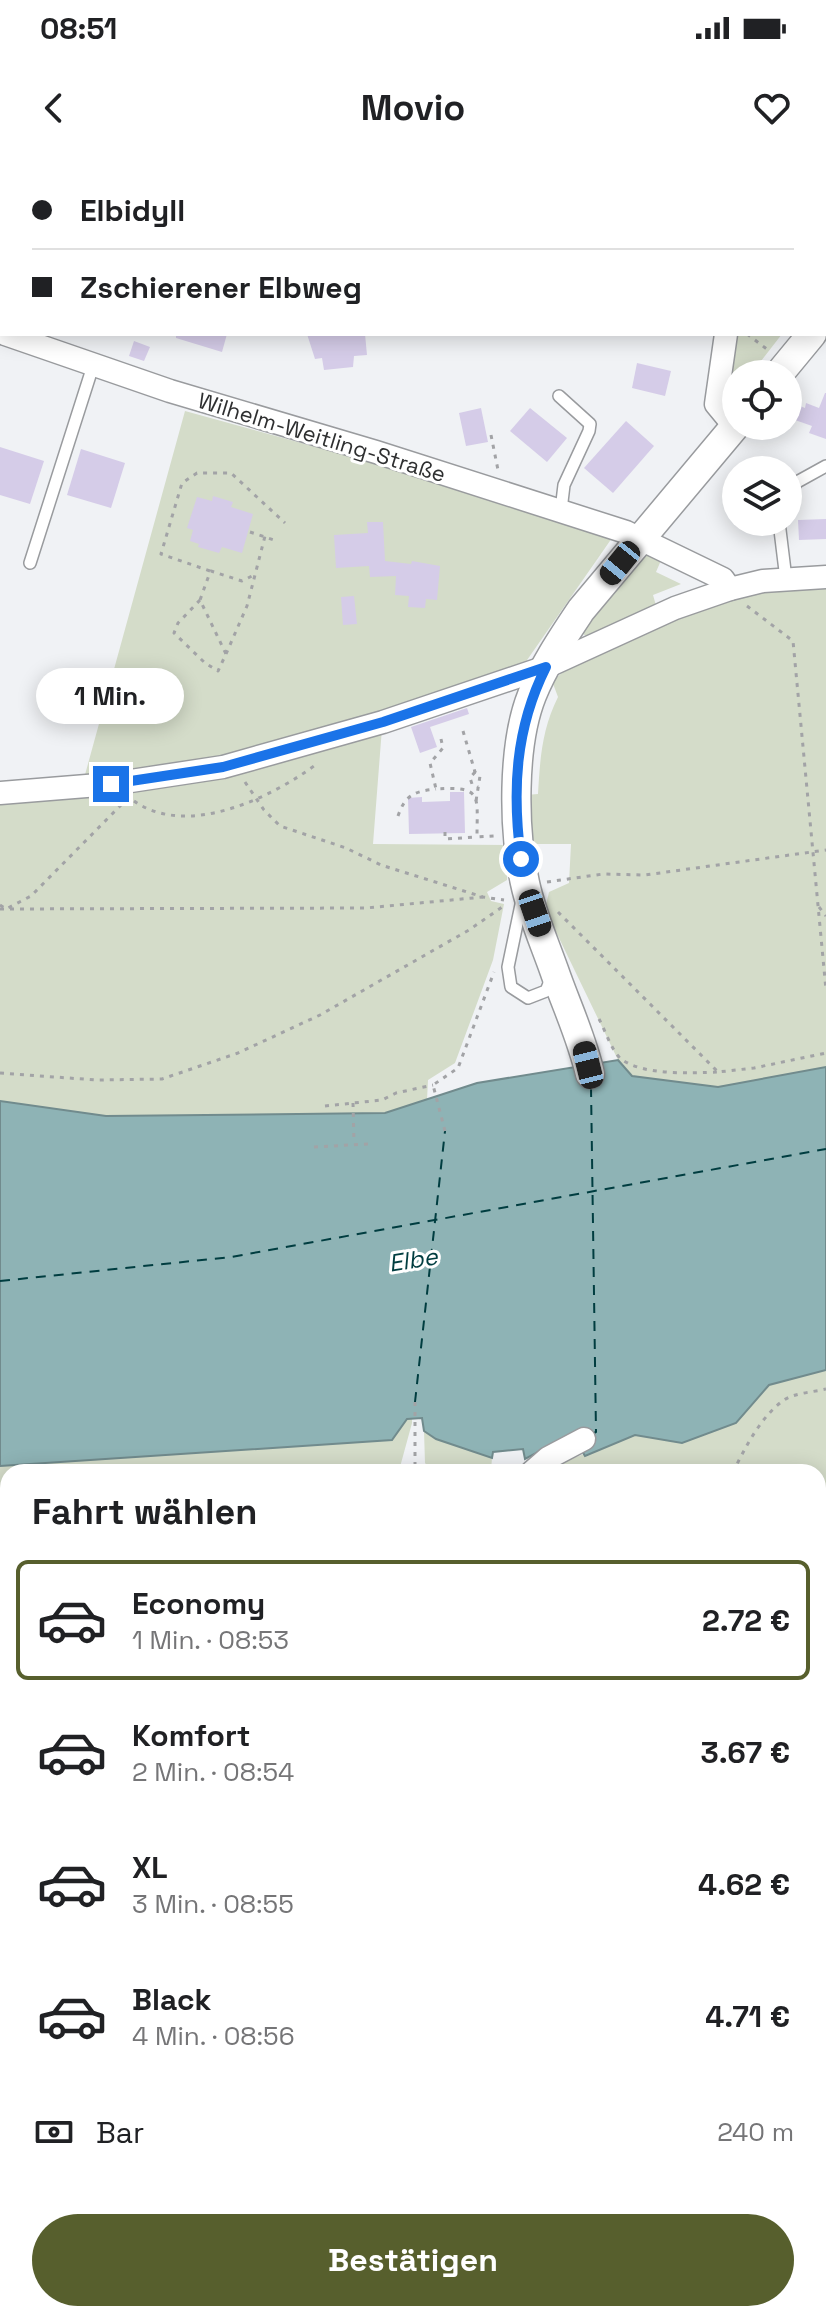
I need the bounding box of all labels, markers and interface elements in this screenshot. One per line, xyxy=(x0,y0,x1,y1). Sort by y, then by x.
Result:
text: 08:51 xyxy=(40,9,117,48)
text: Movio xyxy=(361,85,465,131)
icon: back xyxy=(32,86,76,130)
icon: heart xyxy=(750,86,794,130)
text: Elbidyll xyxy=(80,191,185,230)
text: Zschierener Elbweg xyxy=(80,268,362,307)
map controls xyxy=(722,360,802,536)
button: locate xyxy=(722,360,802,440)
street label: Wilhelm-Weitling-Straße xyxy=(195,386,449,488)
button: layers xyxy=(722,456,802,536)
car xyxy=(596,537,644,589)
callout: 1 Min. xyxy=(37,668,185,724)
text: 1 Min. xyxy=(74,679,146,713)
route end xyxy=(93,766,129,802)
route start xyxy=(503,841,539,877)
car xyxy=(516,886,554,940)
car xyxy=(571,1039,605,1091)
water label: Elbe xyxy=(386,1240,440,1279)
text: Fahrt wählen xyxy=(32,1489,257,1535)
icon: car xyxy=(36,1584,108,1656)
text: Economy xyxy=(132,1584,265,1623)
text: 2.72 € xyxy=(702,1601,790,1640)
text: 1 Min. · 08:53 xyxy=(132,1623,289,1657)
icon: car xyxy=(36,1716,108,1788)
text: Komfort xyxy=(132,1716,250,1755)
text: 3.67 € xyxy=(700,1733,790,1772)
text: 2 Min. · 08:54 xyxy=(132,1755,294,1789)
icon: car xyxy=(36,1848,108,1920)
text: XL xyxy=(132,1848,168,1887)
text: 4.62 € xyxy=(698,1865,790,1904)
text: 3 Min. · 08:55 xyxy=(132,1887,294,1921)
icon: car xyxy=(36,1980,108,2052)
text: Black xyxy=(132,1980,211,2019)
text: 4.71 € xyxy=(705,1997,790,2036)
text: 4 Min. · 08:56 xyxy=(132,2019,295,2053)
icon: cash xyxy=(32,2110,76,2154)
text: Bar xyxy=(96,2113,144,2152)
text: 240 m xyxy=(717,2115,794,2149)
button: Bestätigen xyxy=(32,2214,794,2306)

